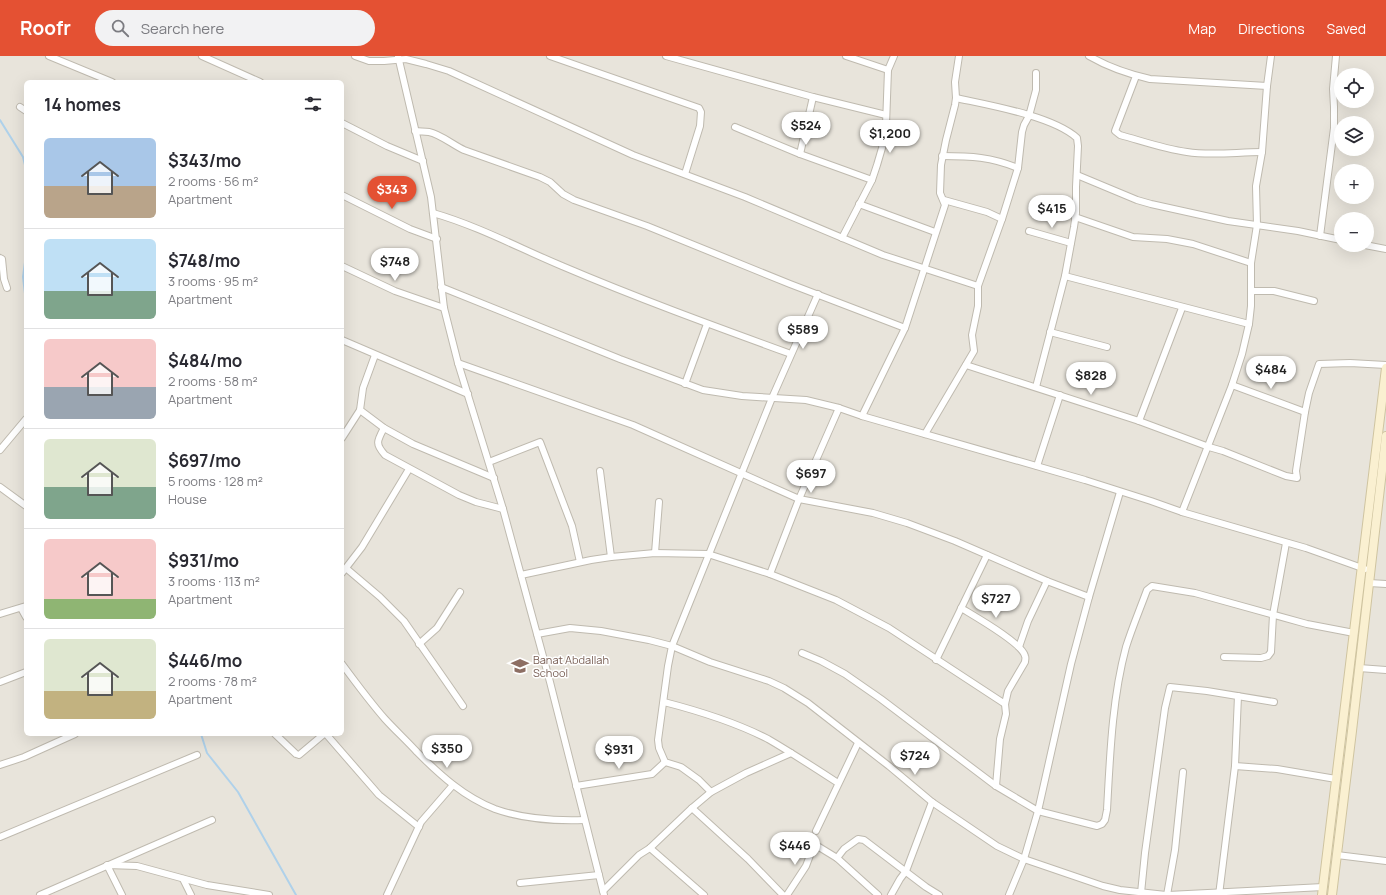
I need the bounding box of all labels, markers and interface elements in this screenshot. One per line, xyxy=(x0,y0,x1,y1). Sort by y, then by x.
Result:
search box xyxy=(95,10,375,46)
text: Roofr xyxy=(20,15,71,41)
icon: search xyxy=(109,17,131,39)
text: Search here xyxy=(141,18,224,39)
text: Map xyxy=(1188,19,1216,38)
text: Directions xyxy=(1238,19,1305,38)
text: Saved xyxy=(1327,19,1366,38)
map controls xyxy=(1334,68,1374,252)
button: locate xyxy=(1334,68,1374,108)
text: 14 homes xyxy=(44,93,121,116)
icon: filters xyxy=(302,93,324,115)
pin: $524 xyxy=(782,112,830,146)
text: $524 xyxy=(791,116,821,134)
button: layers xyxy=(1334,116,1374,156)
pin: $1,200 xyxy=(857,120,923,154)
text: $1,200 xyxy=(869,124,911,142)
text: $343/mo xyxy=(168,149,241,172)
icon: home xyxy=(76,154,124,202)
button: + xyxy=(1334,164,1374,204)
text: 2 rooms · 56 m² xyxy=(168,172,258,190)
pin: $343 xyxy=(368,176,416,210)
text: $343 xyxy=(376,180,408,198)
text: Apartment xyxy=(168,190,232,208)
pin: $415 xyxy=(1028,195,1076,229)
text: $415 xyxy=(1037,199,1067,217)
button: − xyxy=(1334,212,1374,252)
pin: $748 xyxy=(371,248,419,282)
text: $748/mo xyxy=(168,249,240,272)
text: $748 xyxy=(380,252,410,270)
icon: home xyxy=(76,255,124,303)
text: 3 rooms · 95 m² xyxy=(168,272,258,290)
text: Apartment xyxy=(168,290,232,308)
pin: $589 xyxy=(779,316,827,350)
text: $589 xyxy=(787,320,819,338)
text: $484/mo xyxy=(168,349,242,372)
icon: home xyxy=(76,355,124,403)
pin: $484 xyxy=(1247,356,1295,390)
text: $484 xyxy=(1255,360,1287,378)
pin: $828 xyxy=(1067,362,1115,396)
text: $828 xyxy=(1075,366,1107,384)
text: 2 rooms · 58 m² xyxy=(168,372,258,390)
text: Apartment xyxy=(168,390,232,408)
text: $697/mo xyxy=(168,449,241,472)
icon: home xyxy=(76,455,124,503)
pin: $697 xyxy=(787,460,835,494)
text: $697 xyxy=(796,464,826,482)
text: 5 rooms · 128 m² xyxy=(168,472,263,490)
text: House xyxy=(168,490,207,508)
text: $931/mo xyxy=(168,549,239,572)
icon: home xyxy=(76,555,124,603)
text: 3 rooms · 113 m² xyxy=(168,572,260,590)
pin: $727 xyxy=(972,585,1020,619)
text: $727 xyxy=(981,589,1011,607)
text: Apartment xyxy=(168,590,232,608)
text: $446/mo xyxy=(168,649,242,672)
place label: Banat Abdallah School xyxy=(533,652,609,680)
icon: home xyxy=(76,655,124,703)
school or university icon: Banat Abdallah School xyxy=(510,656,530,676)
text: 2 rooms · 78 m² xyxy=(168,672,257,690)
text: Apartment xyxy=(168,690,232,708)
pin: $350 xyxy=(423,735,471,769)
pin: $931 xyxy=(595,736,643,770)
text: $350 xyxy=(431,739,463,757)
text: $931 xyxy=(604,740,634,758)
pin: $724 xyxy=(891,742,939,776)
text: $724 xyxy=(900,746,930,764)
pin: $446 xyxy=(771,832,819,866)
text: $446 xyxy=(779,836,811,854)

